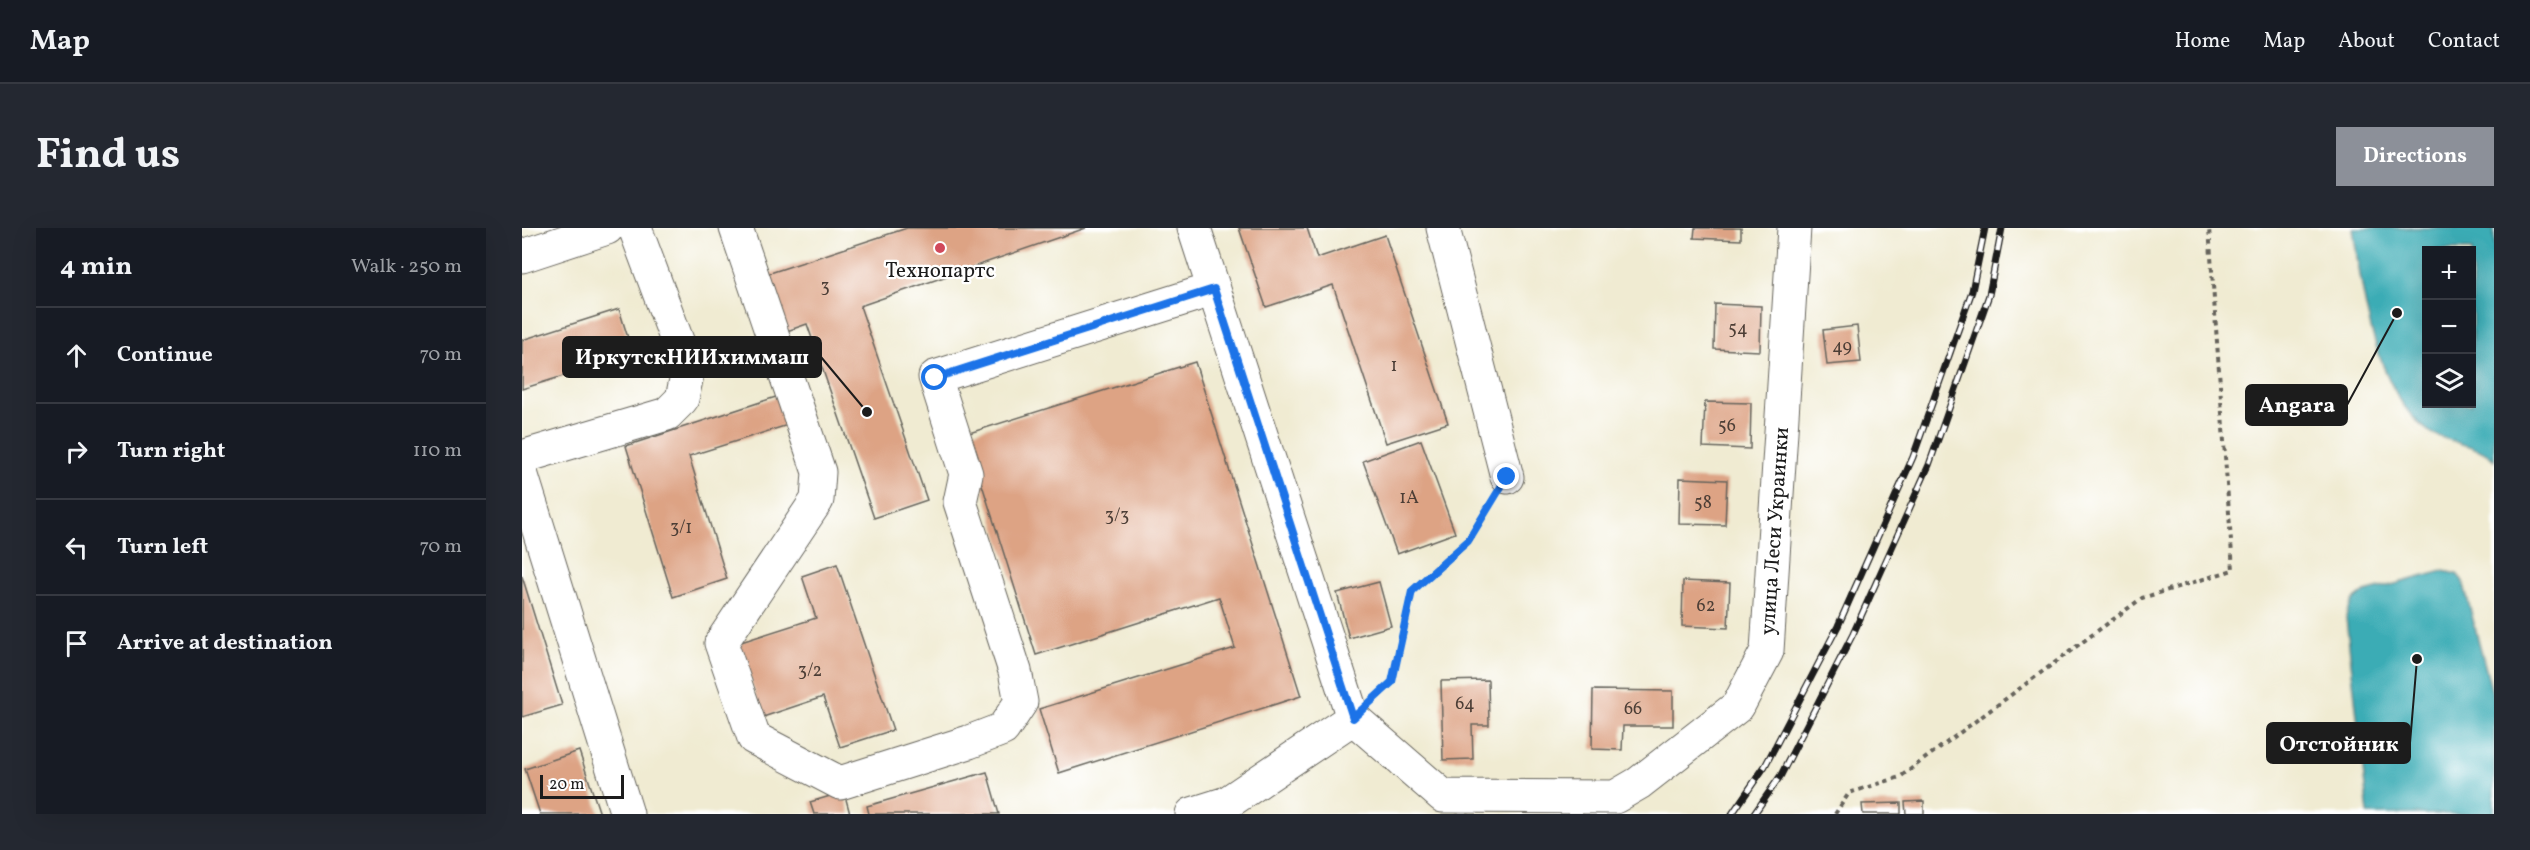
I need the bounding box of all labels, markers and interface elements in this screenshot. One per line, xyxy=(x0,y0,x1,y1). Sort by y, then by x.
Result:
text: Map xyxy=(30,22,90,61)
text: Home xyxy=(2175,27,2230,56)
text: Map xyxy=(2263,27,2305,56)
text: About xyxy=(2338,27,2395,56)
text: Contact xyxy=(2428,27,2500,56)
text: Find us xyxy=(36,127,180,186)
button: Directions xyxy=(2336,127,2494,186)
marker: Технопартс xyxy=(933,241,947,255)
map controls xyxy=(2422,246,2476,408)
button: + xyxy=(2422,246,2476,300)
text: 4 min xyxy=(60,249,132,285)
text: Walk · 250 m xyxy=(351,253,462,281)
place label: Технопартс xyxy=(885,257,995,286)
house number: 3 xyxy=(820,275,830,300)
button: − xyxy=(2422,300,2476,354)
house number: 54 xyxy=(1728,317,1748,342)
house number: 49 xyxy=(1832,335,1852,360)
callout: ИркутскНИИхиммаш xyxy=(563,337,821,377)
icon: ahead xyxy=(60,339,93,372)
text: Continue xyxy=(117,340,213,371)
text: 70 m xyxy=(419,341,462,369)
text: ИркутскНИИхиммаш xyxy=(575,343,809,374)
house number: 1 xyxy=(1391,354,1397,379)
button: layers xyxy=(2422,354,2476,408)
route start xyxy=(921,364,947,390)
callout: Angara xyxy=(2246,385,2347,425)
text: Angara xyxy=(2259,391,2335,422)
house number: 56 xyxy=(1718,414,1736,439)
street label: улица Леси Украинки xyxy=(1754,426,1797,636)
icon: right xyxy=(60,435,93,468)
text: Turn right xyxy=(117,436,225,467)
text: 110 m xyxy=(413,437,462,465)
route end xyxy=(1493,463,1519,489)
house number: 1А xyxy=(1399,486,1419,511)
house number: 58 xyxy=(1694,491,1712,516)
house number: 3/3 xyxy=(1105,504,1129,529)
house number: 3/1 xyxy=(670,516,692,541)
icon: left xyxy=(60,531,93,564)
text: Turn left xyxy=(117,532,208,563)
text: 70 m xyxy=(419,533,462,561)
house number: 62 xyxy=(1697,594,1715,619)
icon: arrive xyxy=(60,627,93,660)
text: Arrive at destination xyxy=(117,628,333,659)
house number: 3/2 xyxy=(798,659,822,684)
house number: 64 xyxy=(1455,692,1475,717)
house number: 66 xyxy=(1624,697,1642,722)
callout: Отстойник xyxy=(2267,723,2410,763)
text: Отстойник xyxy=(2279,730,2399,761)
scale bar xyxy=(540,772,624,800)
text: 20 m xyxy=(549,774,584,796)

